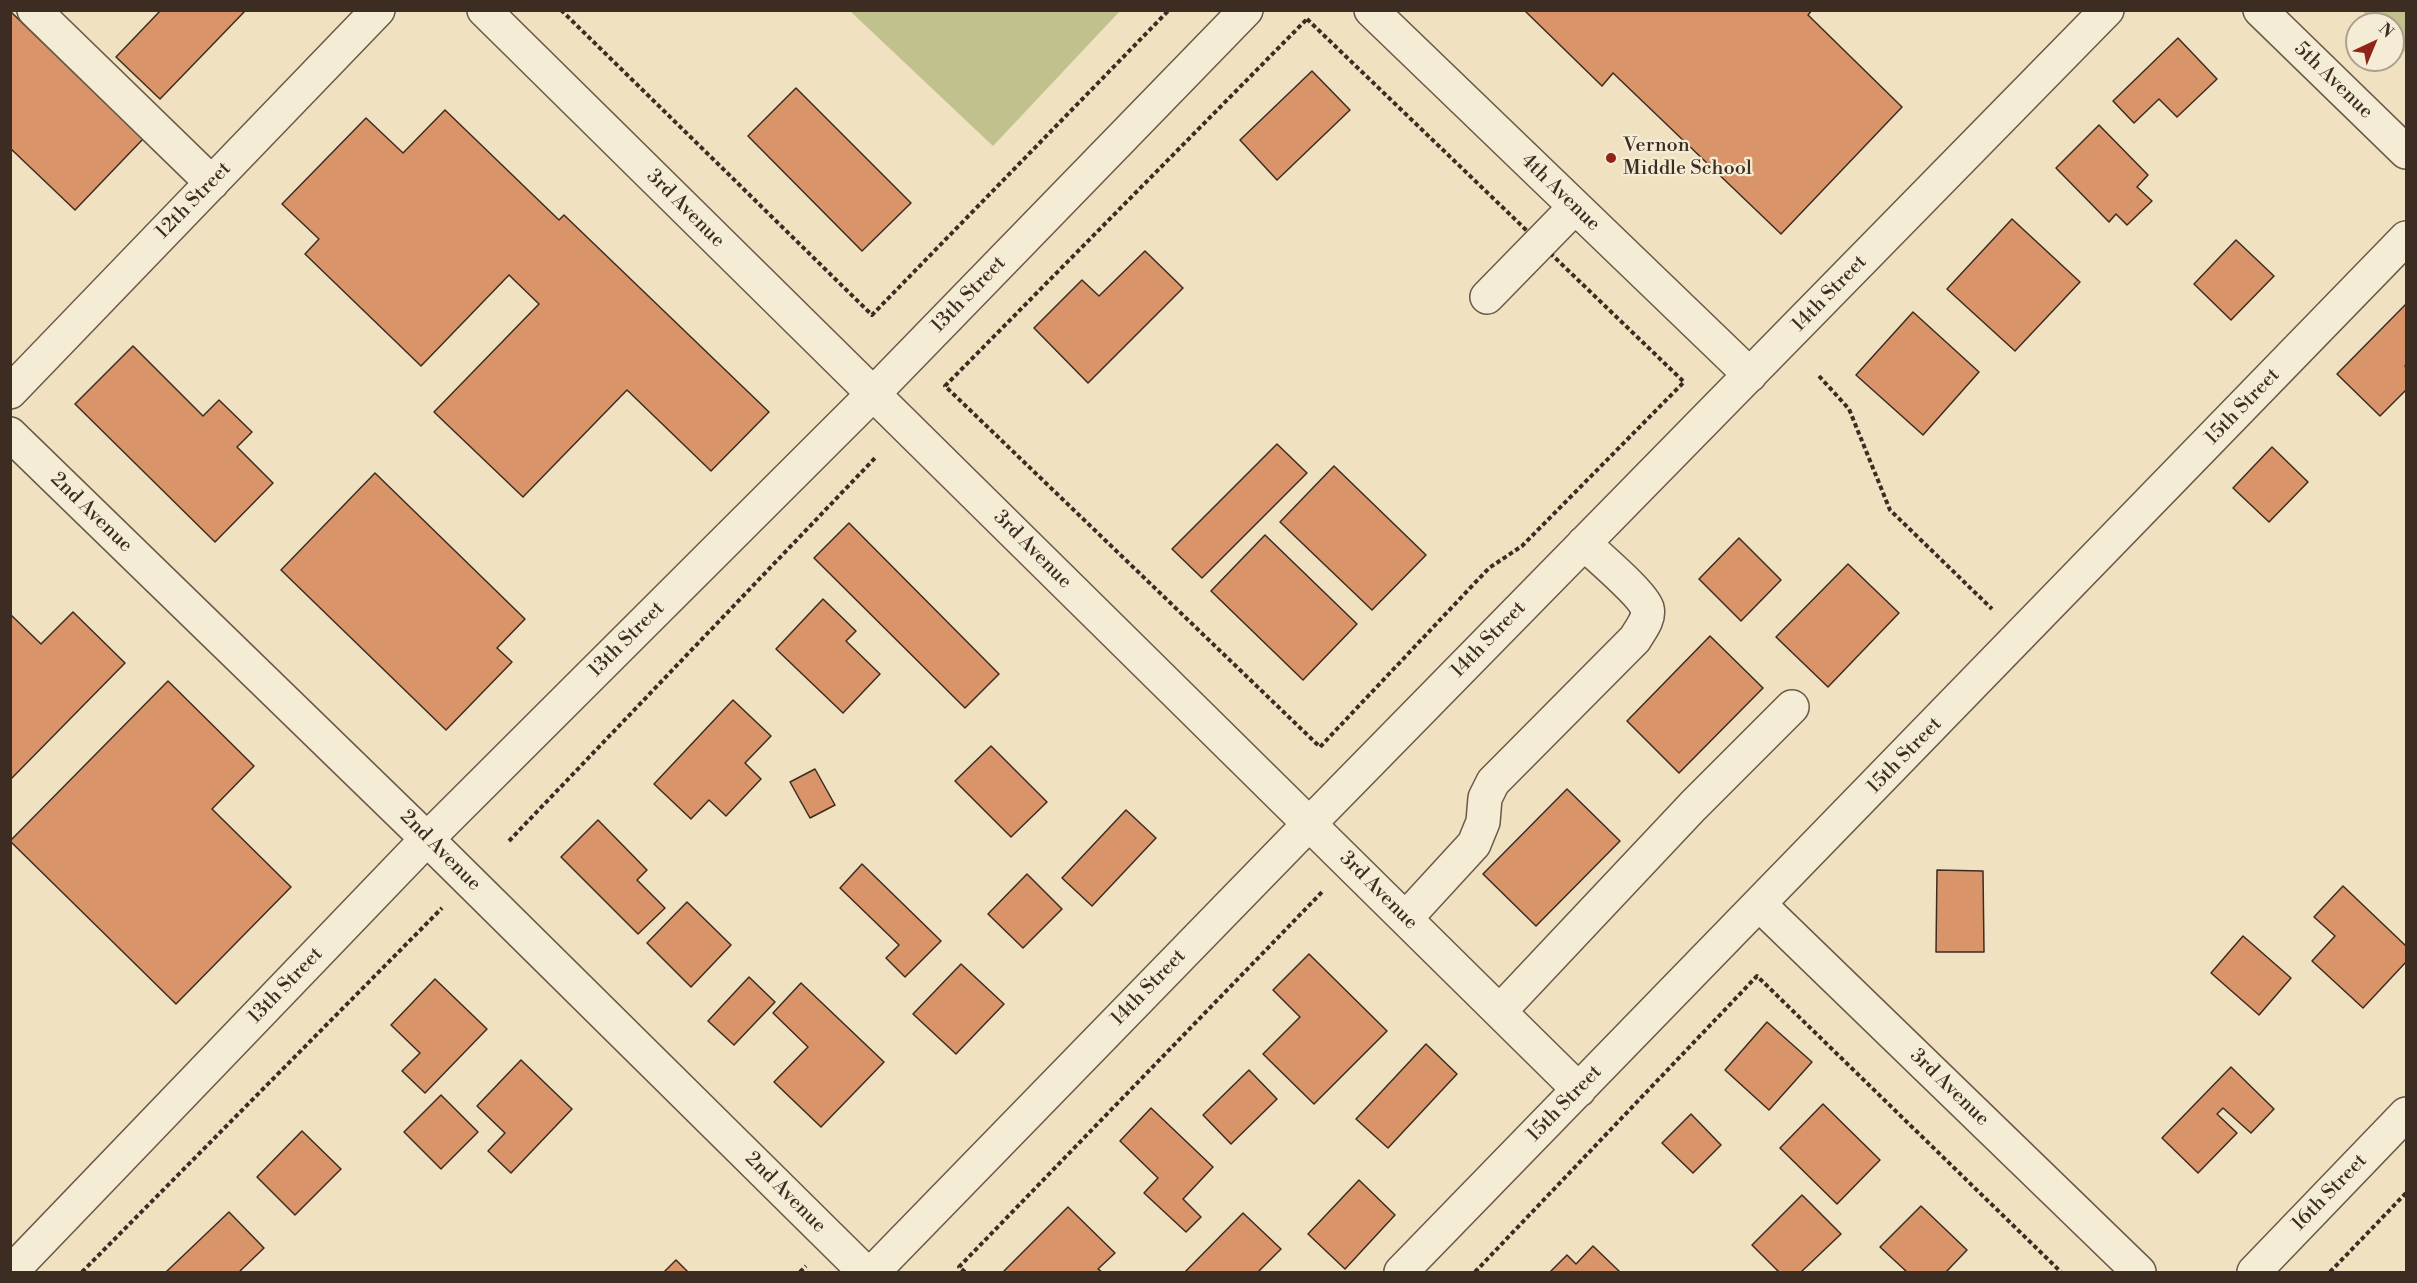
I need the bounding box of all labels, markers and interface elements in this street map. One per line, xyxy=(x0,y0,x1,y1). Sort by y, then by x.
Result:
north arrow xyxy=(2345,12,2405,72)
text: N xyxy=(2375,19,2398,42)
street label: 5th Avenue xyxy=(2289,38,2377,124)
place label: Vernon Middle School xyxy=(1623,134,1752,181)
street label: 4th Avenue xyxy=(1515,149,1605,237)
marker: Vernon Middle School xyxy=(1604,151,1618,165)
street label: 12th Street xyxy=(151,157,237,245)
street label: 3rd Avenue xyxy=(641,165,729,253)
street label: 14th Street xyxy=(1788,251,1872,337)
street label: 13th Street xyxy=(927,252,1011,338)
street label: 15th Street xyxy=(2201,364,2285,450)
street label: 2nd Avenue xyxy=(45,468,137,558)
street label: 3rd Avenue xyxy=(988,506,1076,594)
street label: 13th Street xyxy=(584,597,670,683)
street label: 14th Street xyxy=(1447,597,1531,683)
street label: 15th Street xyxy=(1863,713,1947,799)
street label: 2nd Avenue xyxy=(394,805,486,897)
street label: 3rd Avenue xyxy=(1334,847,1422,935)
street label: 13th Street xyxy=(244,943,328,1029)
street label: 14th Street xyxy=(1107,945,1191,1031)
street label: 3rd Avenue xyxy=(1904,1044,1994,1132)
street label: 15th Street xyxy=(1523,1061,1607,1147)
street label: 2nd Avenue xyxy=(739,1147,831,1239)
street label: 16th Street xyxy=(2287,1150,2373,1236)

